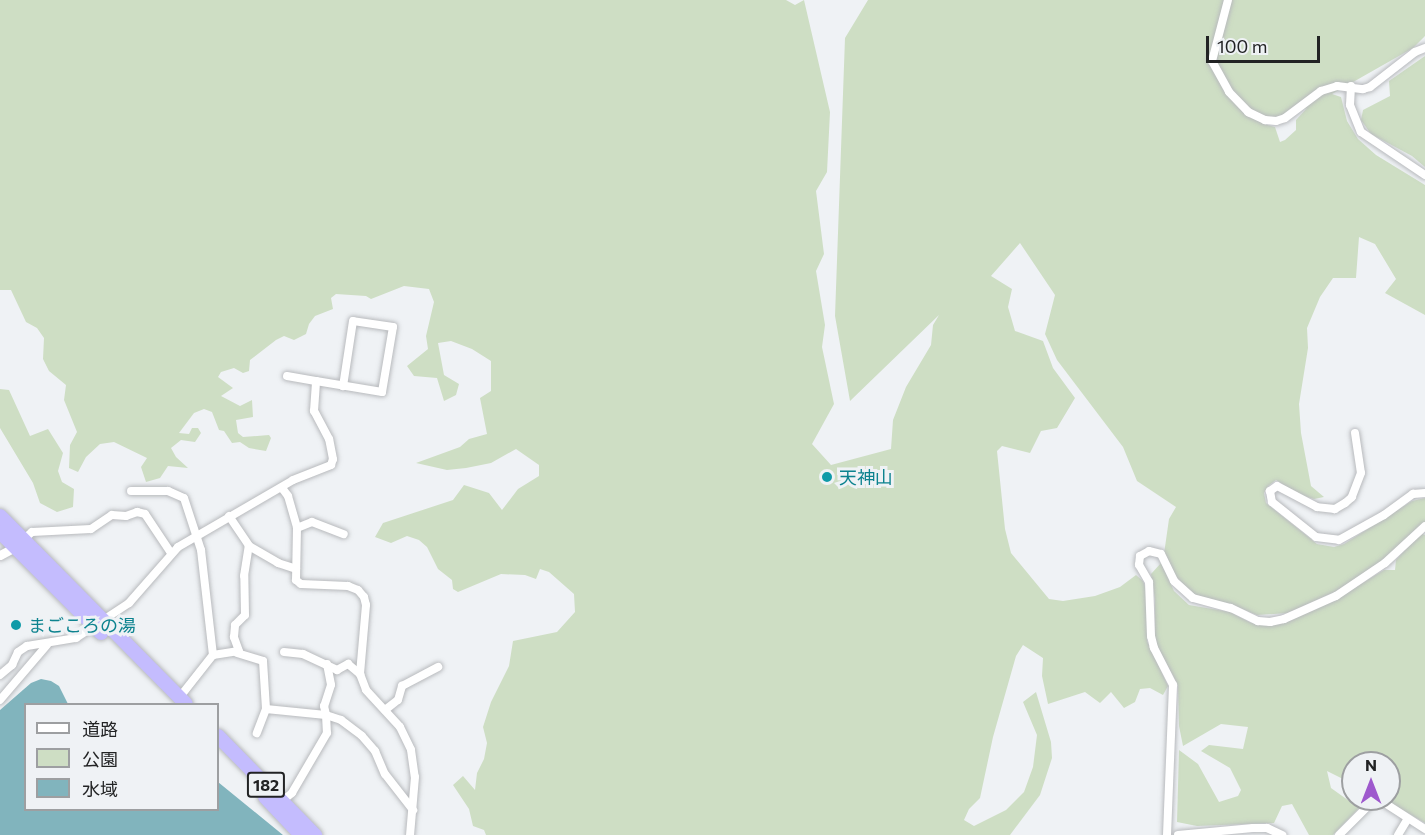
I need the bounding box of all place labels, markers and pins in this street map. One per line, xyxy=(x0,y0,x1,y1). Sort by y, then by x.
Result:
place label: 天神山 xyxy=(839,466,893,488)
marker: 天神山 xyxy=(820,470,834,484)
place label: まごころの湯 xyxy=(28,614,136,636)
marker: まごころの湯 xyxy=(9,618,23,632)

